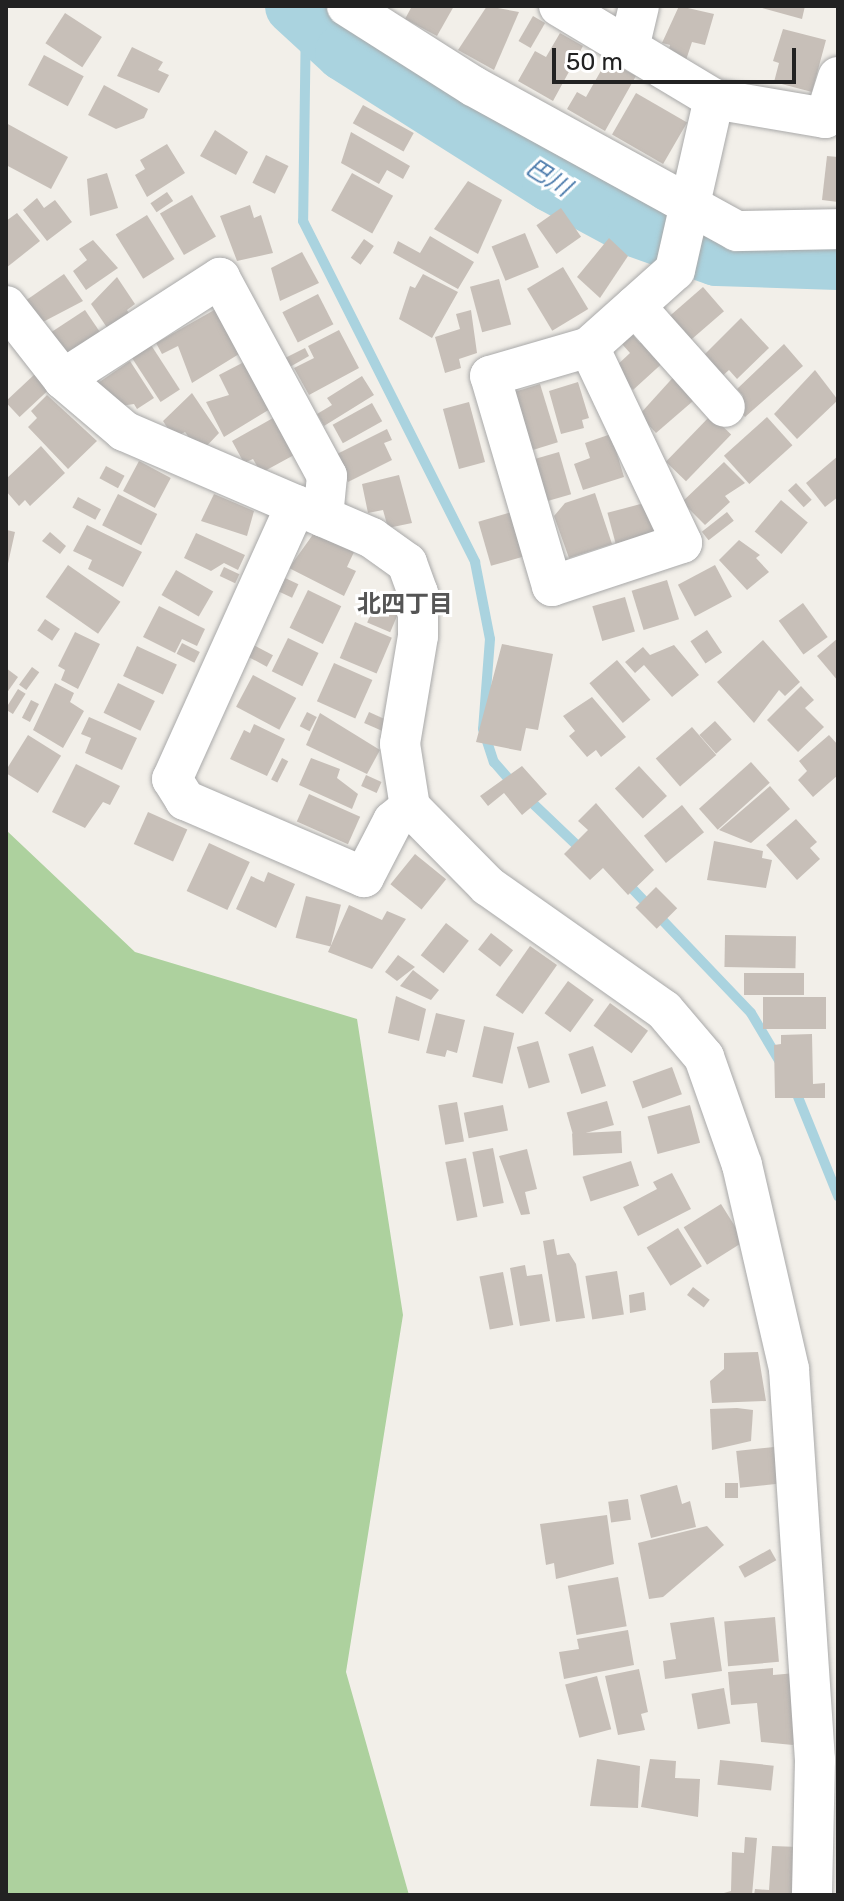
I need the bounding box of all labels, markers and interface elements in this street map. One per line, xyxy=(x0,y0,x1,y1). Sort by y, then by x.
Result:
scale bar xyxy=(556,32,800,82)
text: 50 m xyxy=(566,48,623,76)
water label: 巴川 xyxy=(520,153,576,203)
district label: 北四丁目 xyxy=(357,591,453,619)

